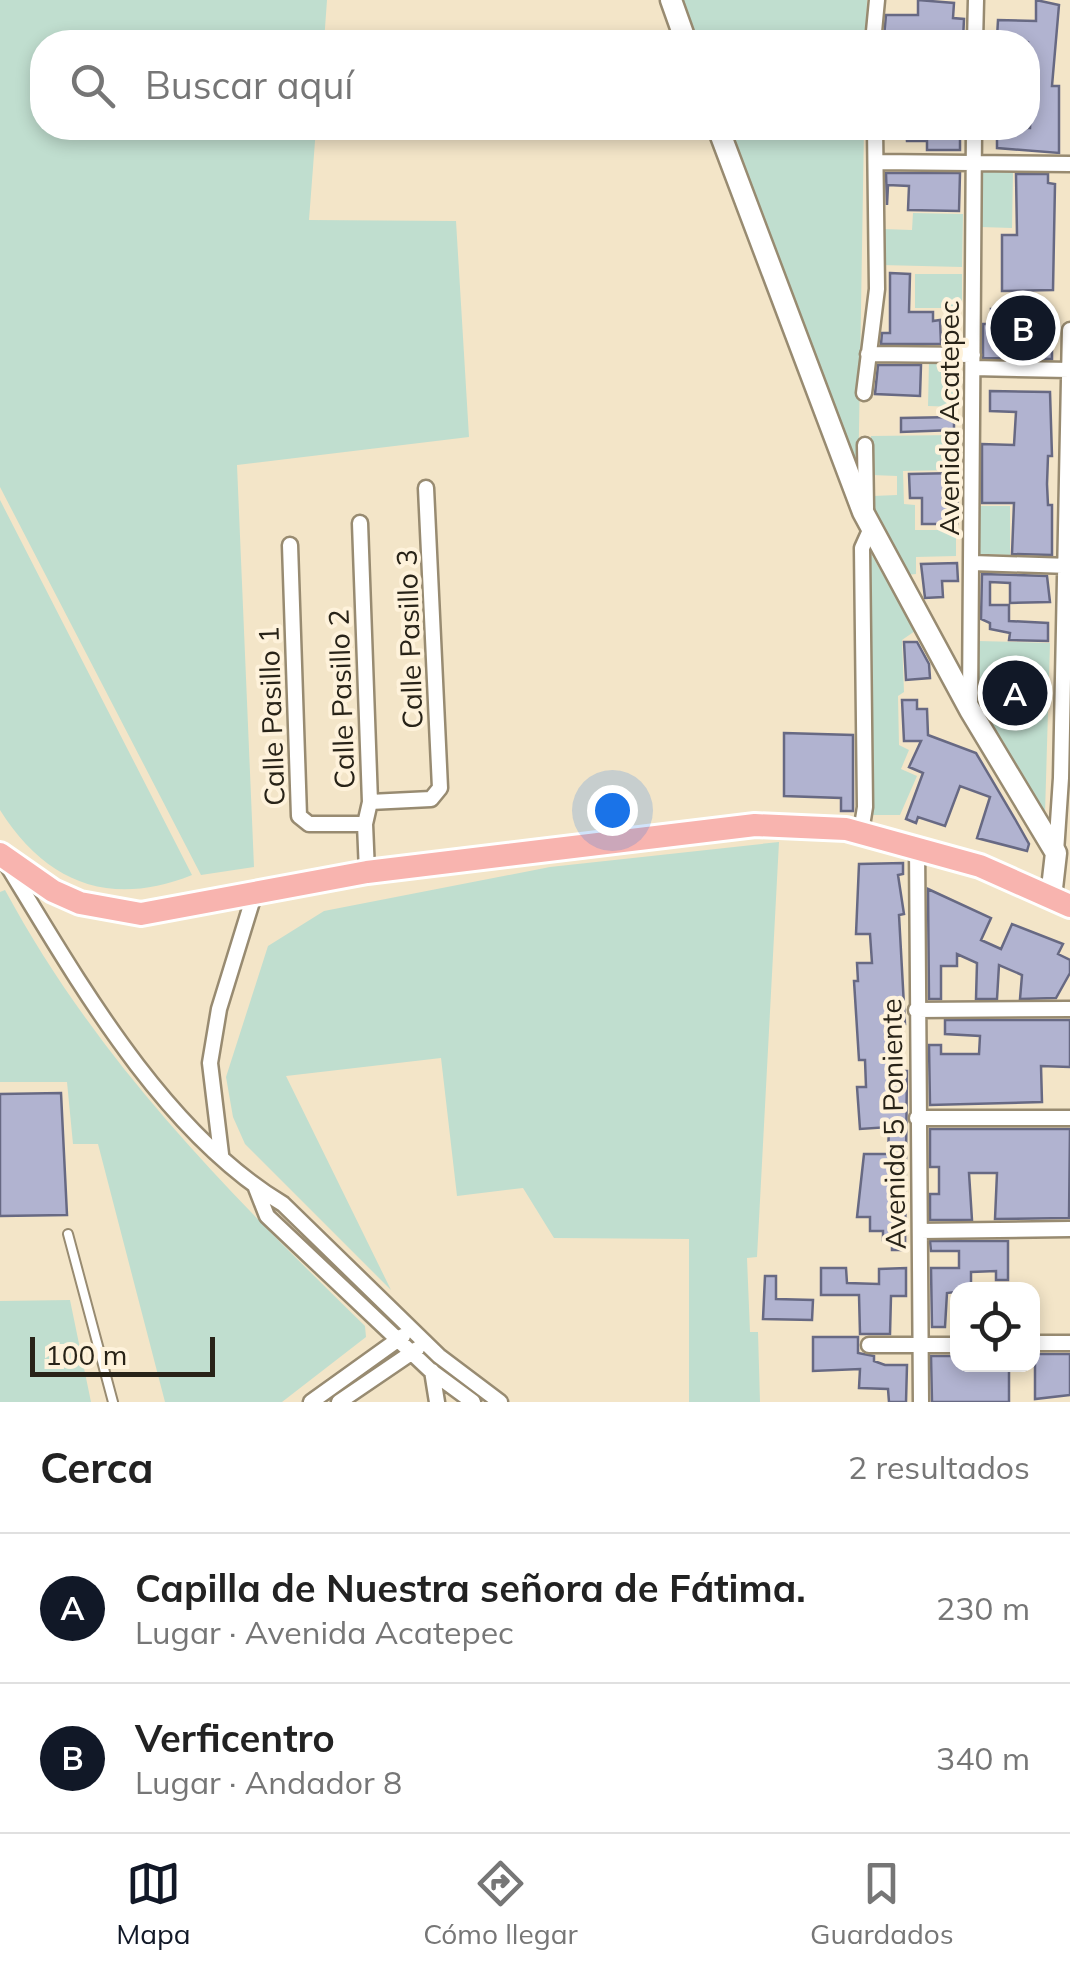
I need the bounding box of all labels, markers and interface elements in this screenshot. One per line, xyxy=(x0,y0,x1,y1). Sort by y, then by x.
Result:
search box xyxy=(30,30,1040,140)
icon: search xyxy=(65,58,120,113)
text: Buscar aquí xyxy=(145,61,353,109)
pin: B xyxy=(990,290,1056,366)
street label: Avenida Acatepec xyxy=(931,300,966,536)
street label: Calle Pasillo 3 xyxy=(388,549,430,729)
street label: Calle Pasillo 2 xyxy=(320,609,362,789)
street label: Calle Pasillo 1 xyxy=(250,626,292,806)
pin: A xyxy=(982,656,1048,730)
your location xyxy=(587,785,638,836)
street label: Avenida 5 Poniente xyxy=(873,998,913,1250)
map controls xyxy=(950,1282,1040,1372)
button: locate xyxy=(950,1282,1040,1372)
scale bar xyxy=(30,1332,215,1376)
text: 100 m xyxy=(45,1337,127,1372)
text: Cerca xyxy=(40,1441,154,1494)
text: 2 resultados xyxy=(848,1447,1030,1487)
text: Capilla de Nuestra señora de Fátima. xyxy=(135,1564,806,1612)
text: A xyxy=(60,1588,85,1628)
text: 230 m xyxy=(936,1588,1030,1628)
text: Lugar · Avenida Acatepec xyxy=(135,1612,514,1652)
text: Verficentro xyxy=(135,1714,335,1762)
text: B xyxy=(61,1738,84,1778)
text: 340 m xyxy=(936,1738,1030,1778)
text: Lugar · Andador 8 xyxy=(135,1762,402,1802)
tab: Mapa xyxy=(116,1856,191,1951)
tab: Cómo llegar xyxy=(423,1856,578,1951)
tab: Guardados xyxy=(810,1856,954,1951)

